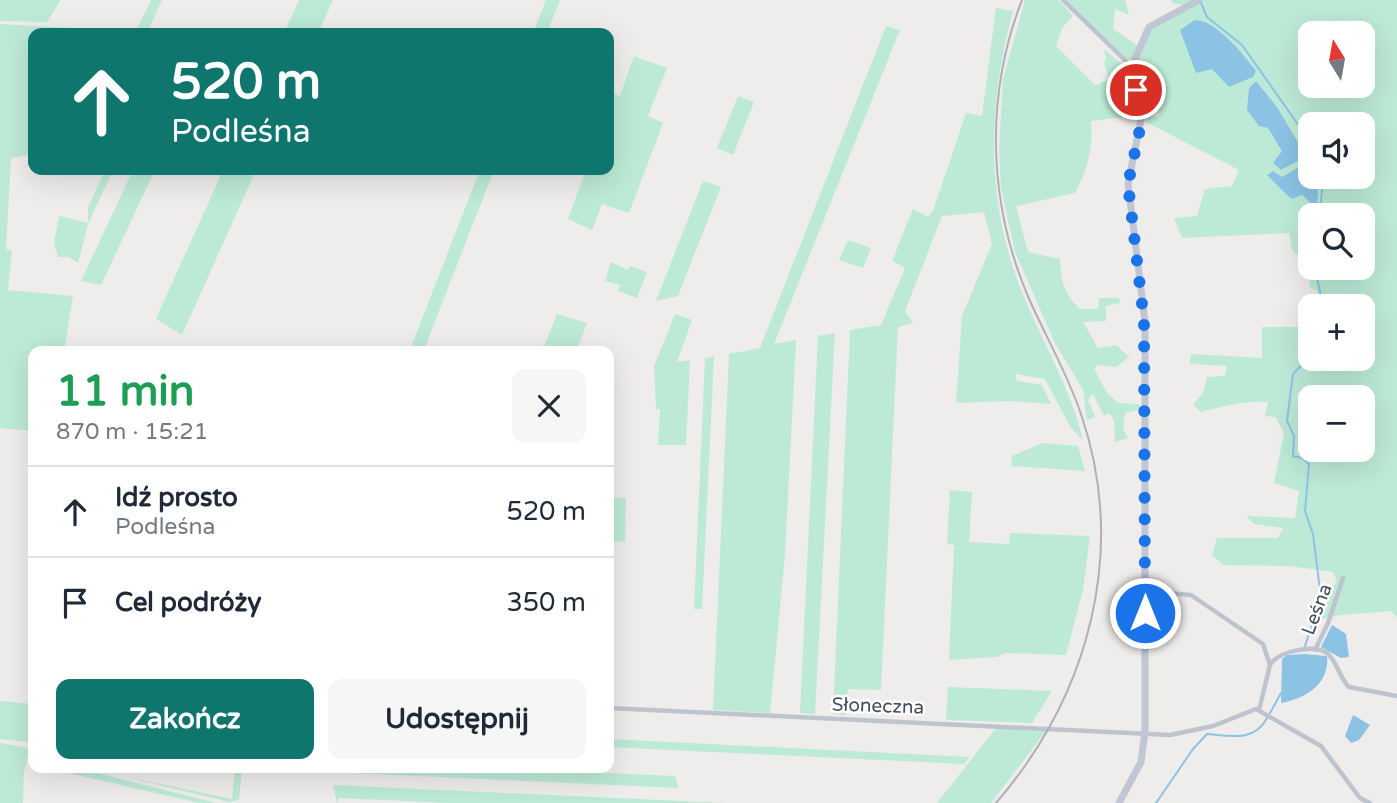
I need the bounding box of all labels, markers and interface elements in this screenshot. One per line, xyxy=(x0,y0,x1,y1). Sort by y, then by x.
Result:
north arrow xyxy=(1298,21,1376,98)
map controls xyxy=(1298,21,1375,462)
text: 520 m xyxy=(171,53,321,112)
icon: ahead xyxy=(56,56,147,147)
pin xyxy=(1106,60,1166,120)
icon: arrive xyxy=(1117,71,1155,109)
button: sound xyxy=(1298,112,1375,189)
text: Podleśna xyxy=(171,113,311,151)
button: search xyxy=(1298,203,1375,280)
button: + xyxy=(1298,294,1375,371)
text: 11 min xyxy=(56,366,194,417)
button: close xyxy=(512,369,586,443)
button: − xyxy=(1298,385,1375,462)
text: 870 m · 15:21 xyxy=(56,418,208,446)
text: Idź prosto xyxy=(115,482,238,513)
icon: ahead xyxy=(56,493,94,531)
text: 520 m xyxy=(506,496,586,527)
text: Podleśna xyxy=(115,513,215,541)
position arrow xyxy=(1108,576,1182,650)
street label: Leśna xyxy=(1297,581,1337,638)
icon: arrive xyxy=(56,584,94,622)
text: Cel podróży xyxy=(115,587,262,618)
text: 350 m xyxy=(506,587,586,618)
button: Zakończ xyxy=(56,679,314,759)
button: Udostępnij xyxy=(328,679,586,759)
street label: Słoneczna xyxy=(831,693,924,719)

